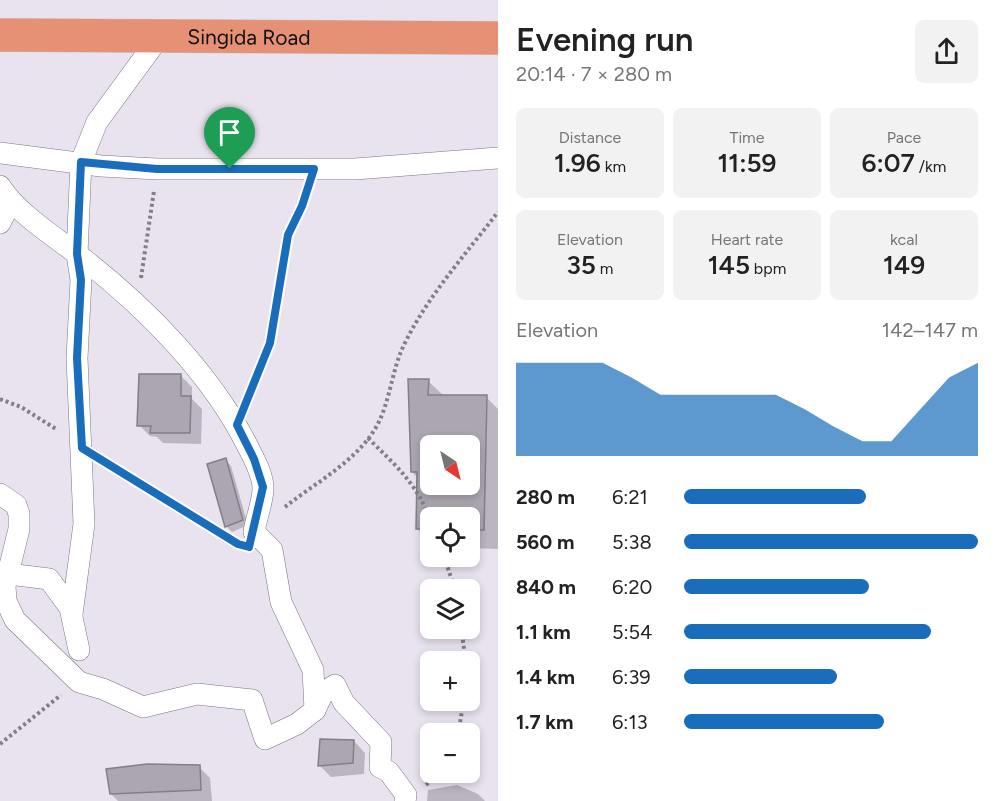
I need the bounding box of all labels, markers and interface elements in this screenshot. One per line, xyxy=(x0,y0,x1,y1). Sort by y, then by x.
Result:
text: Evening run xyxy=(516,20,693,59)
button: share xyxy=(915,20,978,83)
street label: Singida Road xyxy=(187,24,311,49)
text: 20:14 · 7 × 280 m xyxy=(516,62,672,86)
pin xyxy=(204,107,255,169)
icon: arrive xyxy=(213,116,246,149)
text: Distance xyxy=(559,128,621,147)
text: Time xyxy=(730,128,764,147)
text: Pace xyxy=(887,128,921,147)
text: 1.96 xyxy=(554,147,601,179)
text: 11:59 xyxy=(717,147,777,179)
text: 6:07 xyxy=(862,147,915,179)
text: km xyxy=(601,157,626,176)
text: /km xyxy=(915,157,946,176)
text: Elevation xyxy=(557,230,623,249)
text: Heart rate xyxy=(711,230,783,249)
text: kcal xyxy=(890,230,918,249)
text: 35 xyxy=(567,249,596,281)
text: 145 xyxy=(708,249,750,281)
text: 149 xyxy=(883,249,925,281)
text: m xyxy=(596,259,613,278)
text: bpm xyxy=(750,259,786,278)
text: Elevation xyxy=(516,318,598,342)
text: 142–147 m xyxy=(882,318,978,342)
north arrow xyxy=(420,435,480,495)
map controls xyxy=(420,435,480,783)
text: 280 m xyxy=(516,485,575,509)
text: 6:21 xyxy=(612,485,648,509)
button: locate xyxy=(420,507,480,567)
text: 560 m xyxy=(516,530,574,554)
text: 5:38 xyxy=(612,530,652,554)
text: 840 m xyxy=(516,575,576,599)
text: 6:20 xyxy=(612,575,652,599)
button: layers xyxy=(420,579,480,639)
text: 1.1 km xyxy=(516,620,571,644)
text: 5:54 xyxy=(612,620,652,644)
button: + xyxy=(420,651,480,711)
text: 1.4 km xyxy=(516,665,575,689)
text: 6:39 xyxy=(612,665,651,689)
text: 1.7 km xyxy=(516,710,573,734)
text: 6:13 xyxy=(612,710,648,734)
button: − xyxy=(420,723,480,783)

